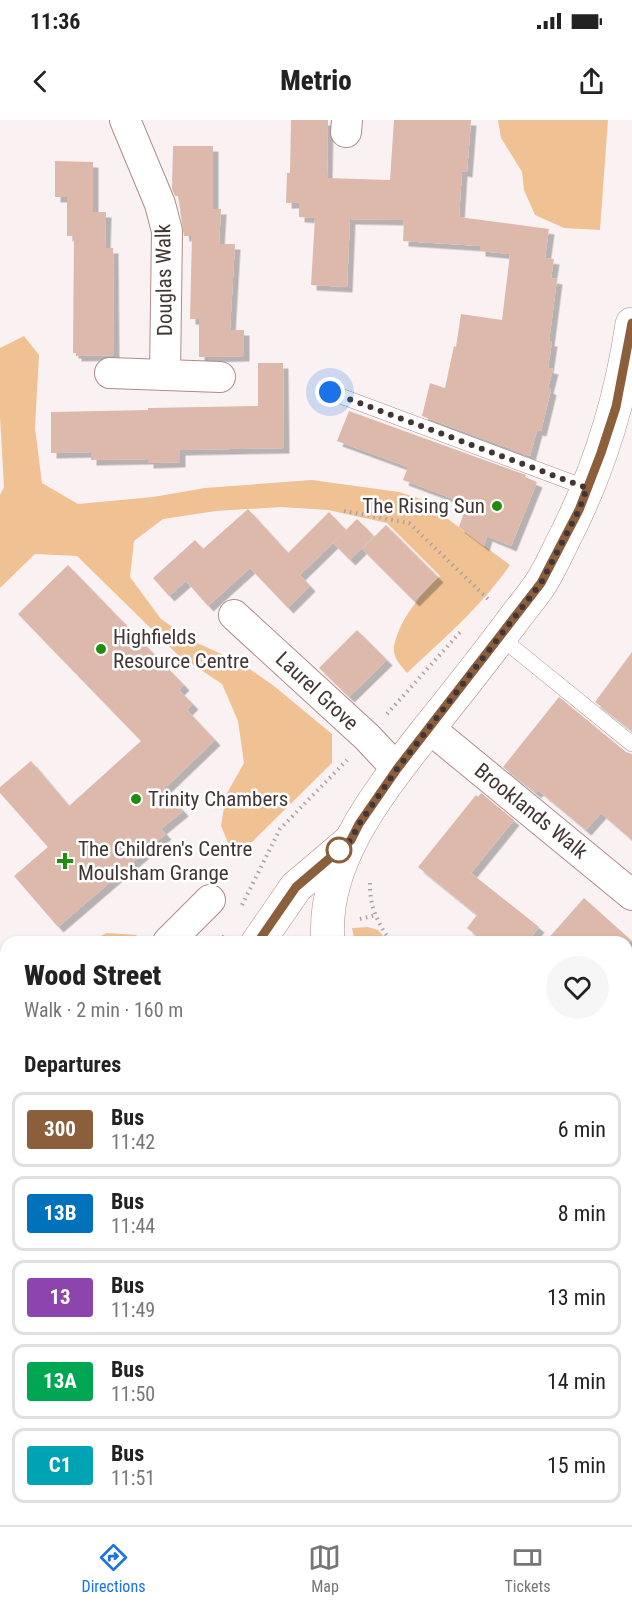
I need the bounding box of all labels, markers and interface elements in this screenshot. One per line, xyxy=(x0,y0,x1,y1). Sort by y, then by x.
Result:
text: 11:36 xyxy=(30,9,81,34)
icon: back xyxy=(24,65,57,98)
text: Metrio xyxy=(280,65,352,97)
icon: share xyxy=(575,65,608,98)
street label: Douglas Walk xyxy=(151,223,177,336)
your location xyxy=(315,377,345,407)
place label: The Rising Sun xyxy=(362,494,485,518)
marker: The Rising Sun xyxy=(490,499,504,513)
place label: Highfields Resource Centre xyxy=(113,625,249,673)
marker: Highfields Resource Centre xyxy=(94,642,108,656)
street label: Laurel Grove xyxy=(271,647,363,735)
street label: Brooklands Walk xyxy=(470,758,593,864)
place label: Trinity Chambers xyxy=(148,787,288,811)
marker: Trinity Chambers xyxy=(129,792,143,806)
place label: The Children's Centre Moulsham Grange xyxy=(78,837,253,885)
unlabelled marker xyxy=(326,837,352,863)
marker: The Children's Centre Moulsham Grange xyxy=(56,852,74,870)
button: heart xyxy=(546,956,609,1019)
text: Wood Street xyxy=(24,959,161,992)
text: Walk · 2 min · 160 m xyxy=(24,998,183,1022)
text: Departures xyxy=(24,1052,121,1077)
text: Bus xyxy=(111,1105,144,1130)
text: 300 xyxy=(44,1117,76,1141)
text: 6 min xyxy=(558,1117,606,1142)
text: 11:42 xyxy=(111,1130,155,1154)
text: Bus xyxy=(111,1189,144,1214)
text: 13B xyxy=(43,1201,77,1225)
text: 8 min xyxy=(558,1201,606,1226)
text: 11:44 xyxy=(111,1214,155,1238)
text: Bus xyxy=(111,1273,144,1298)
text: 13 xyxy=(49,1285,71,1309)
text: 13 min xyxy=(547,1285,606,1310)
text: 11:49 xyxy=(111,1298,155,1322)
text: Bus xyxy=(111,1357,144,1382)
text: 13A xyxy=(43,1369,77,1393)
text: 14 min xyxy=(547,1369,606,1394)
text: 11:50 xyxy=(111,1382,155,1406)
text: Bus xyxy=(111,1441,144,1466)
text: C1 xyxy=(49,1453,71,1477)
text: 15 min xyxy=(547,1453,606,1478)
text: 11:51 xyxy=(111,1466,155,1490)
tab: Directions xyxy=(82,1541,145,1596)
tab: Map xyxy=(308,1541,341,1596)
tab: Tickets xyxy=(504,1541,550,1596)

